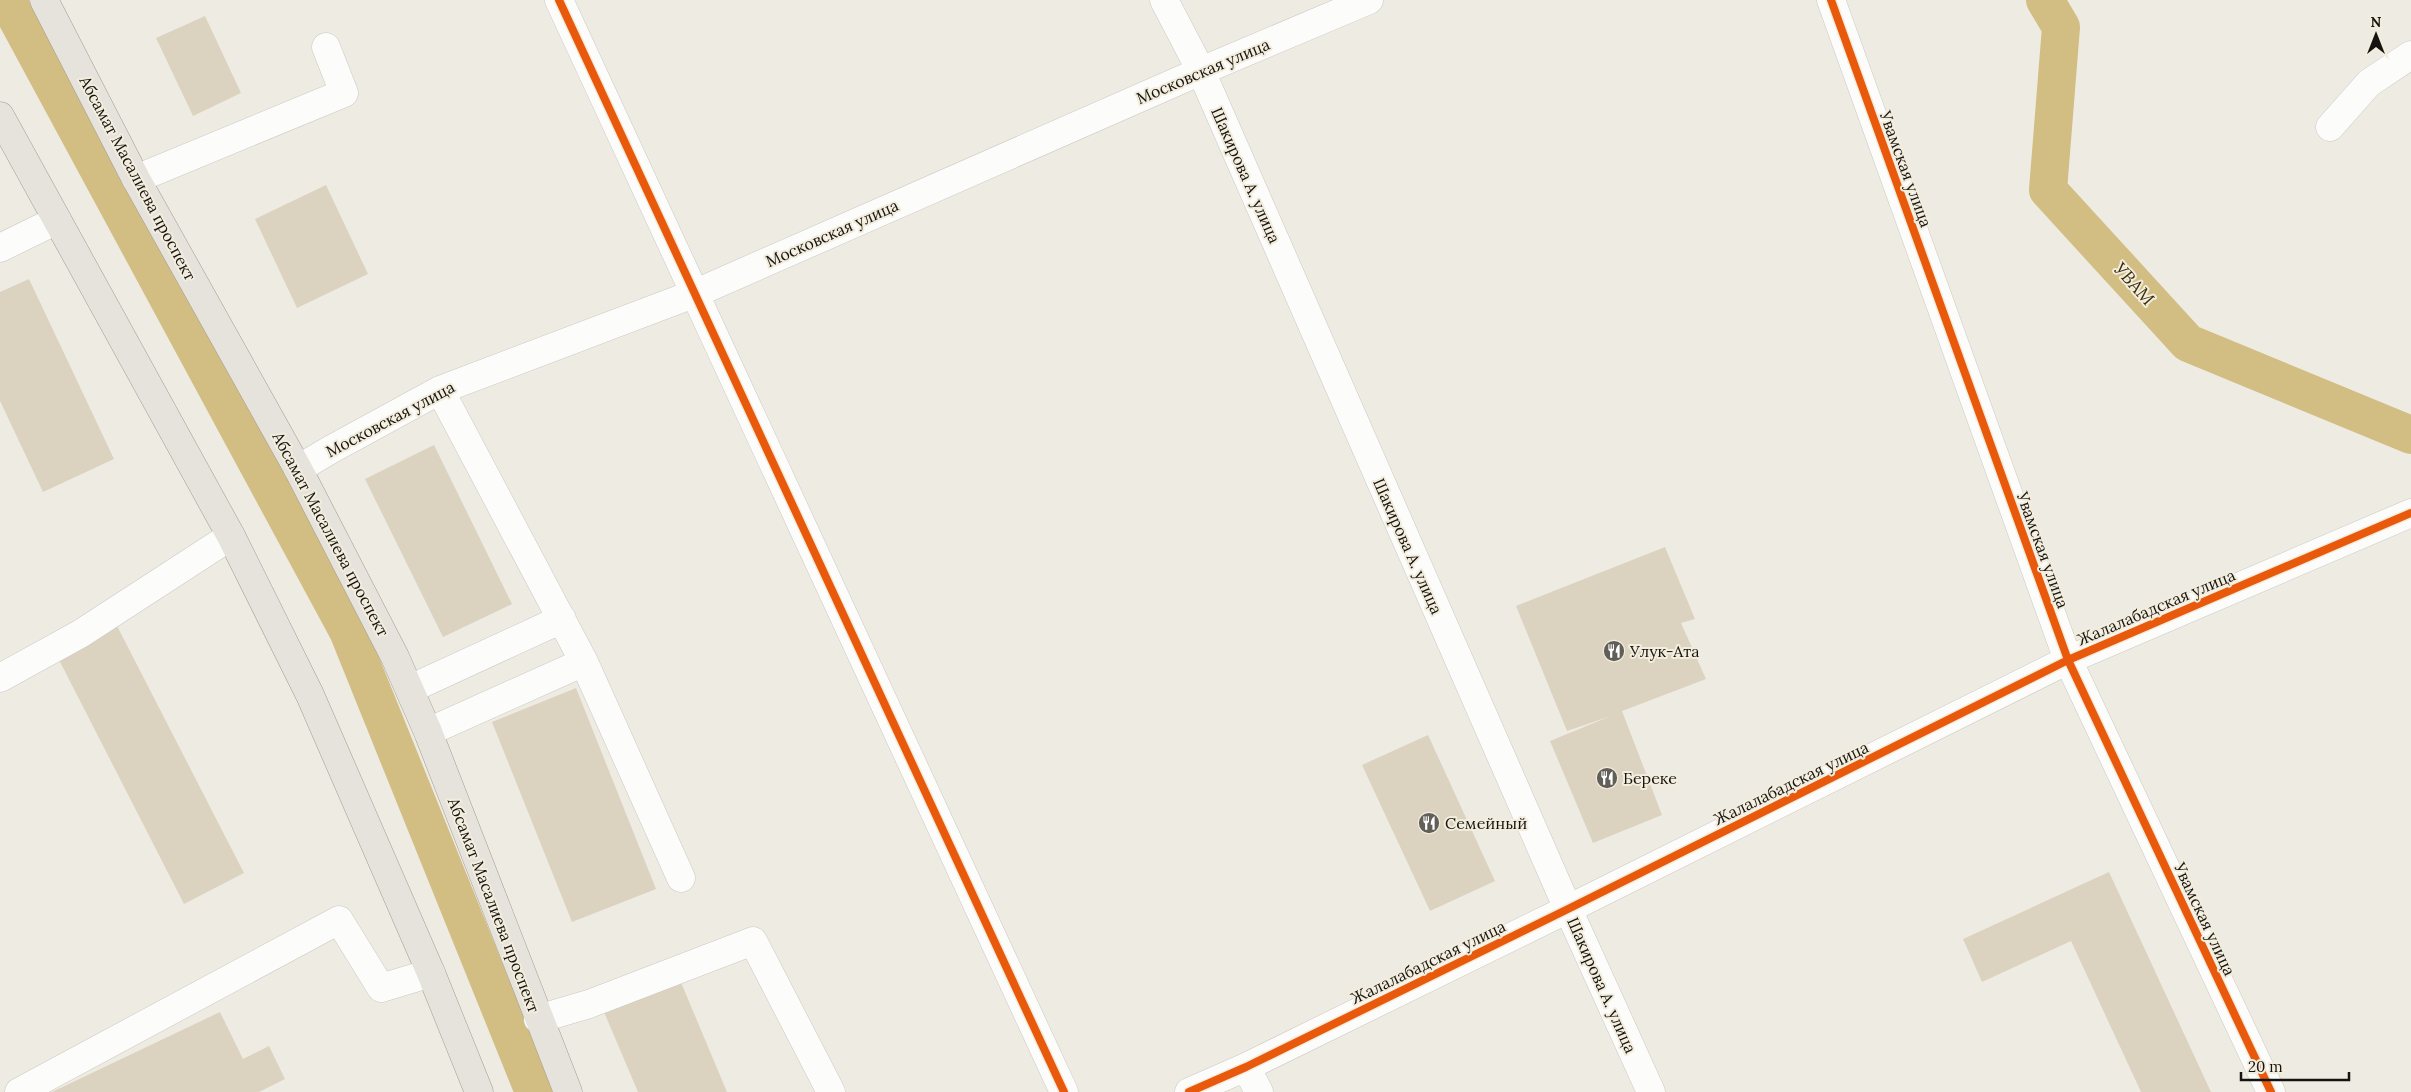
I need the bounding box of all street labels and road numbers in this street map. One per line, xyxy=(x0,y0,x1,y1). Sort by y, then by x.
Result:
street label: Московская улица xyxy=(1133,34,1273,108)
street label: Абсамат Масалиева проспект xyxy=(75,72,201,284)
street label: Шакирова А. улица xyxy=(1207,104,1285,246)
street label: Увамская улица xyxy=(1875,107,1936,230)
street label: Московская улица xyxy=(763,195,901,271)
street label: Московская улица xyxy=(322,377,458,461)
street label: Абсамат Масалиева проспект xyxy=(268,428,394,640)
street label: Шакирова А. улица xyxy=(1369,475,1447,617)
street label: Увамская улица xyxy=(2012,488,2073,611)
street label: Жалалабадская улица xyxy=(2074,565,2238,649)
street label: Жалалабадская улица xyxy=(1710,737,1872,829)
street label: Абсамат Масалиева проспект xyxy=(443,794,544,1015)
street label: Увамская улица xyxy=(2170,858,2240,979)
street label: Шакирова А. улица xyxy=(1563,914,1641,1056)
street label: Жалалабадская улица xyxy=(1347,916,1509,1008)

